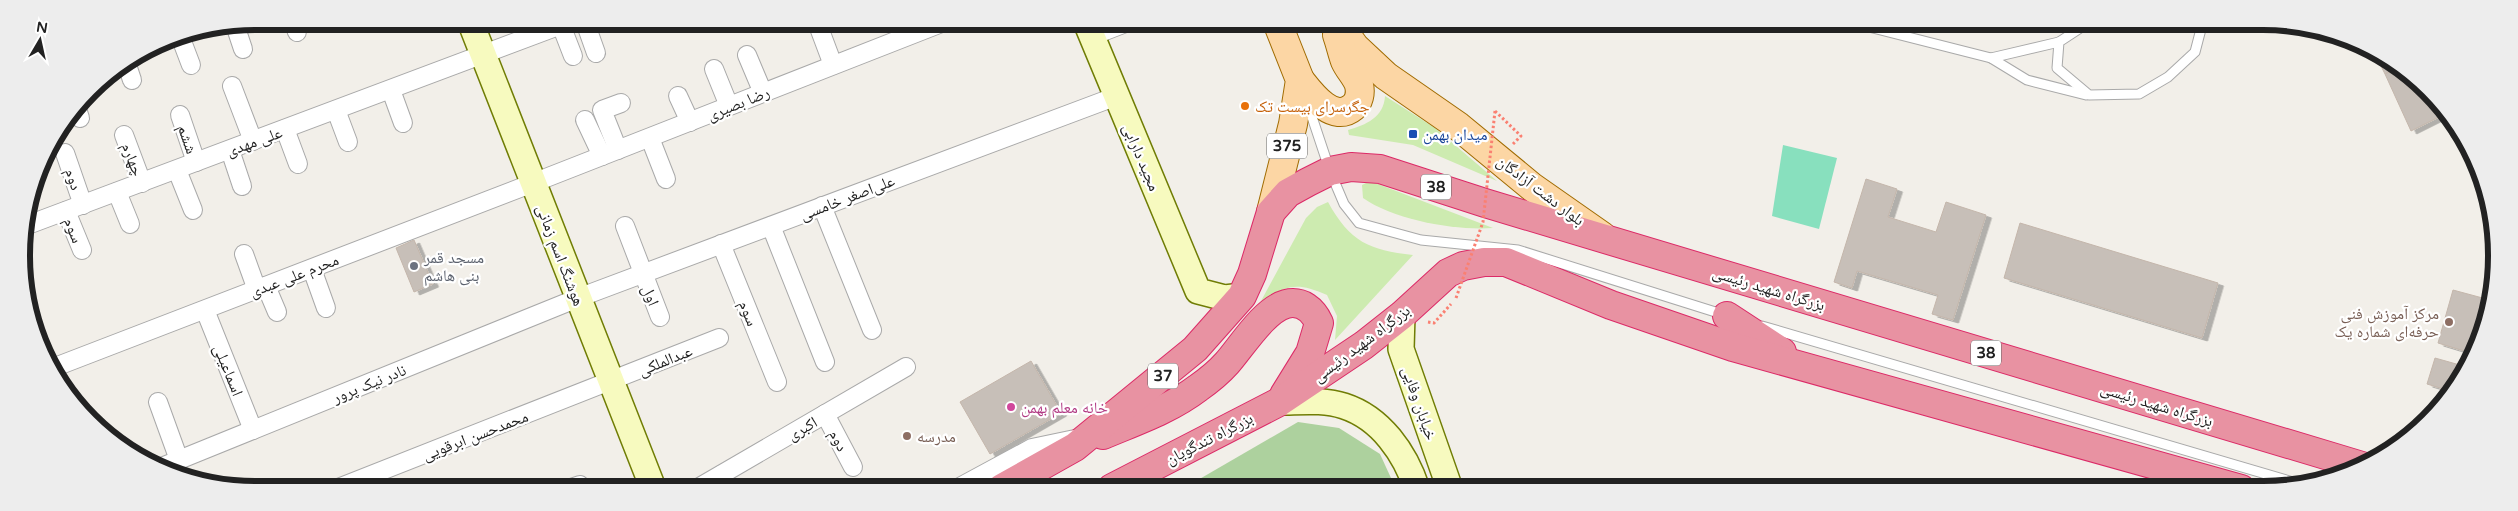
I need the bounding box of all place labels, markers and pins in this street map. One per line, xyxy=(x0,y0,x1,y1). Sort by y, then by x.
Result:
place label: جگرسرای بیست تک xyxy=(1255,97,1370,117)
marker: جگرسرای بیست تک xyxy=(1239,100,1251,112)
place label: میدان بهمن xyxy=(1423,125,1487,145)
marker: میدان بهمن xyxy=(1407,128,1419,140)
place label: مسجد قمر بنی هاشم xyxy=(423,248,484,286)
marker: مسجد قمر بنی هاشم xyxy=(408,260,420,272)
place label: مرکز آموزش فنی حرفه‌ای شماره یک xyxy=(2335,304,2439,342)
marker: مرکز آموزش فنی حرفه‌ای شماره یک xyxy=(2443,316,2455,328)
place label: خانه معلم بهمن xyxy=(1021,398,1108,418)
marker: خانه معلم بهمن xyxy=(1005,401,1017,413)
place label: مدرسه xyxy=(917,427,956,447)
marker: مدرسه xyxy=(901,430,913,442)

